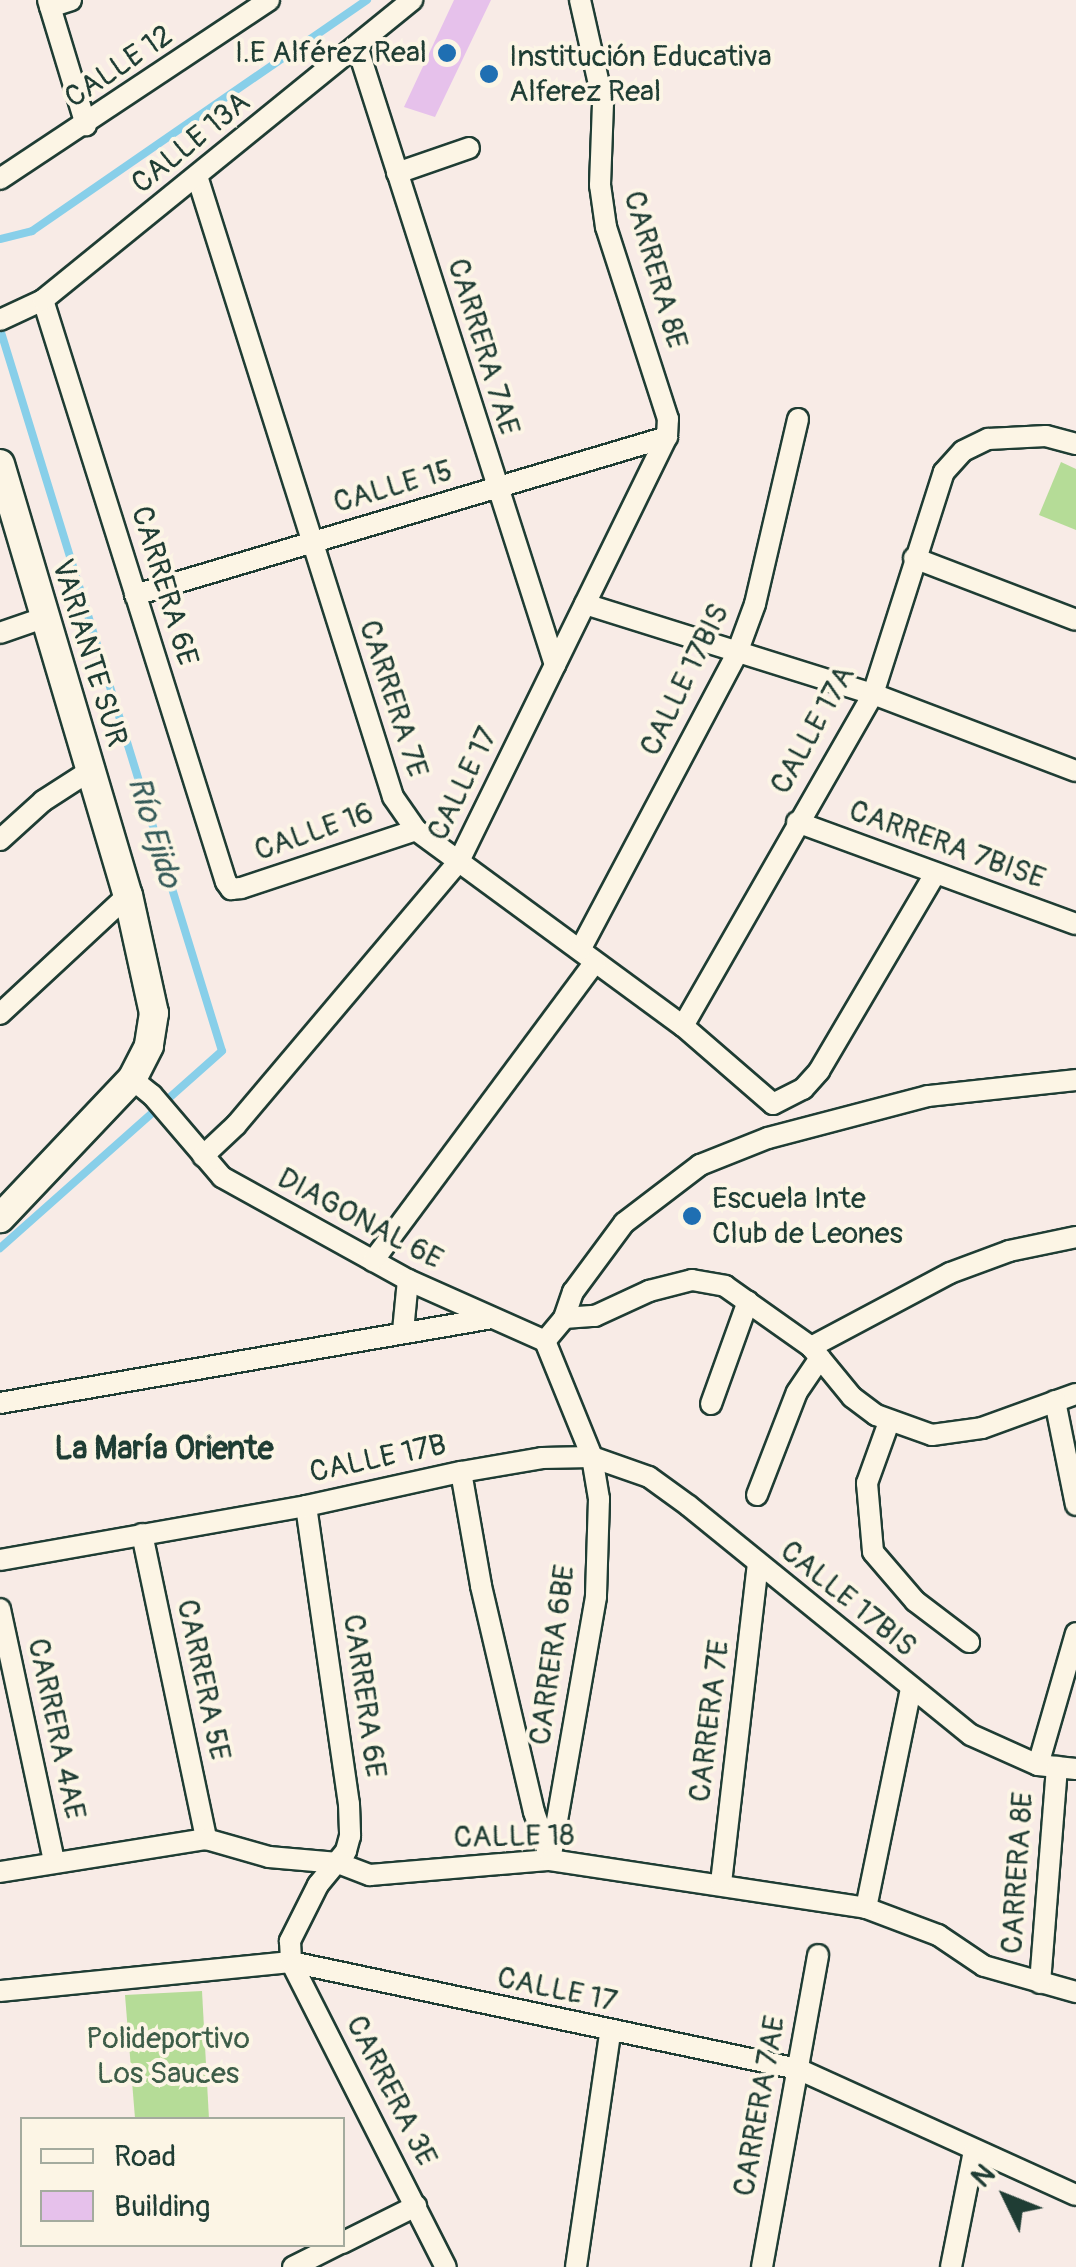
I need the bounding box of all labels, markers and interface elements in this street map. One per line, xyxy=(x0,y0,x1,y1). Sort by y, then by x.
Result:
street label: CALLE 12 xyxy=(58,18,180,116)
place label: I.E Alférez Real xyxy=(235,35,427,71)
place label: Institución Educativa Alferez Real xyxy=(509,39,772,110)
marker: I.E Alférez Real xyxy=(436,42,458,64)
marker: Institución Educativa Alferez Real xyxy=(478,63,500,85)
street label: CALLE 13A xyxy=(125,84,257,202)
street label: CARRERA 8E xyxy=(615,187,695,353)
street label: CARRERA 7AE xyxy=(439,254,527,440)
street label: CALLE 15 xyxy=(329,453,457,521)
street label: CARRERA 6E xyxy=(123,502,205,670)
street label: VARIANTE SUR xyxy=(43,555,135,751)
street label: CALLE 17BIS xyxy=(633,598,737,762)
street label: CARRERA 7E xyxy=(351,616,435,782)
street label: CALLE 17A xyxy=(763,660,863,800)
street label: CALLE 17 xyxy=(420,721,506,847)
water label: Río Ejido xyxy=(119,772,189,892)
street label: CARRERA 7BISE xyxy=(844,793,1050,897)
street label: CALLE 16 xyxy=(250,795,378,869)
street label: DIAGONAL 6E xyxy=(271,1160,449,1278)
place label: Escuela Inte Club de Leones xyxy=(712,1181,903,1252)
marker: Escuela Inte Club de Leones xyxy=(681,1205,703,1227)
street label: CALLE 17B xyxy=(307,1427,449,1491)
district label: La María Oriente xyxy=(54,1430,274,1468)
street label: CALLE 17BIS xyxy=(773,1533,923,1665)
street label: CARRERA 6BE xyxy=(523,1563,583,1747)
street label: CARRERA 5E xyxy=(168,1596,238,1764)
street label: CARRERA 6E xyxy=(335,1612,393,1780)
street label: CARRERA 4AE xyxy=(19,1635,93,1823)
street label: CARRERA 7E xyxy=(682,1638,738,1804)
street label: CARRERA 8E xyxy=(994,1791,1042,1955)
street label: CALLE 18 xyxy=(453,1818,575,1856)
street label: CALLE 17 xyxy=(494,1960,620,2020)
street label: CARRERA 3E xyxy=(338,2010,444,2172)
street label: CARRERA 7AE xyxy=(726,2013,794,2199)
park label: Polideportivo Los Sauces xyxy=(86,2021,250,2092)
legend xyxy=(20,2117,345,2247)
text: Road xyxy=(114,2138,176,2175)
north arrow xyxy=(956,2147,1056,2247)
text: N xyxy=(964,2157,1003,2195)
text: Building xyxy=(114,2188,210,2225)

